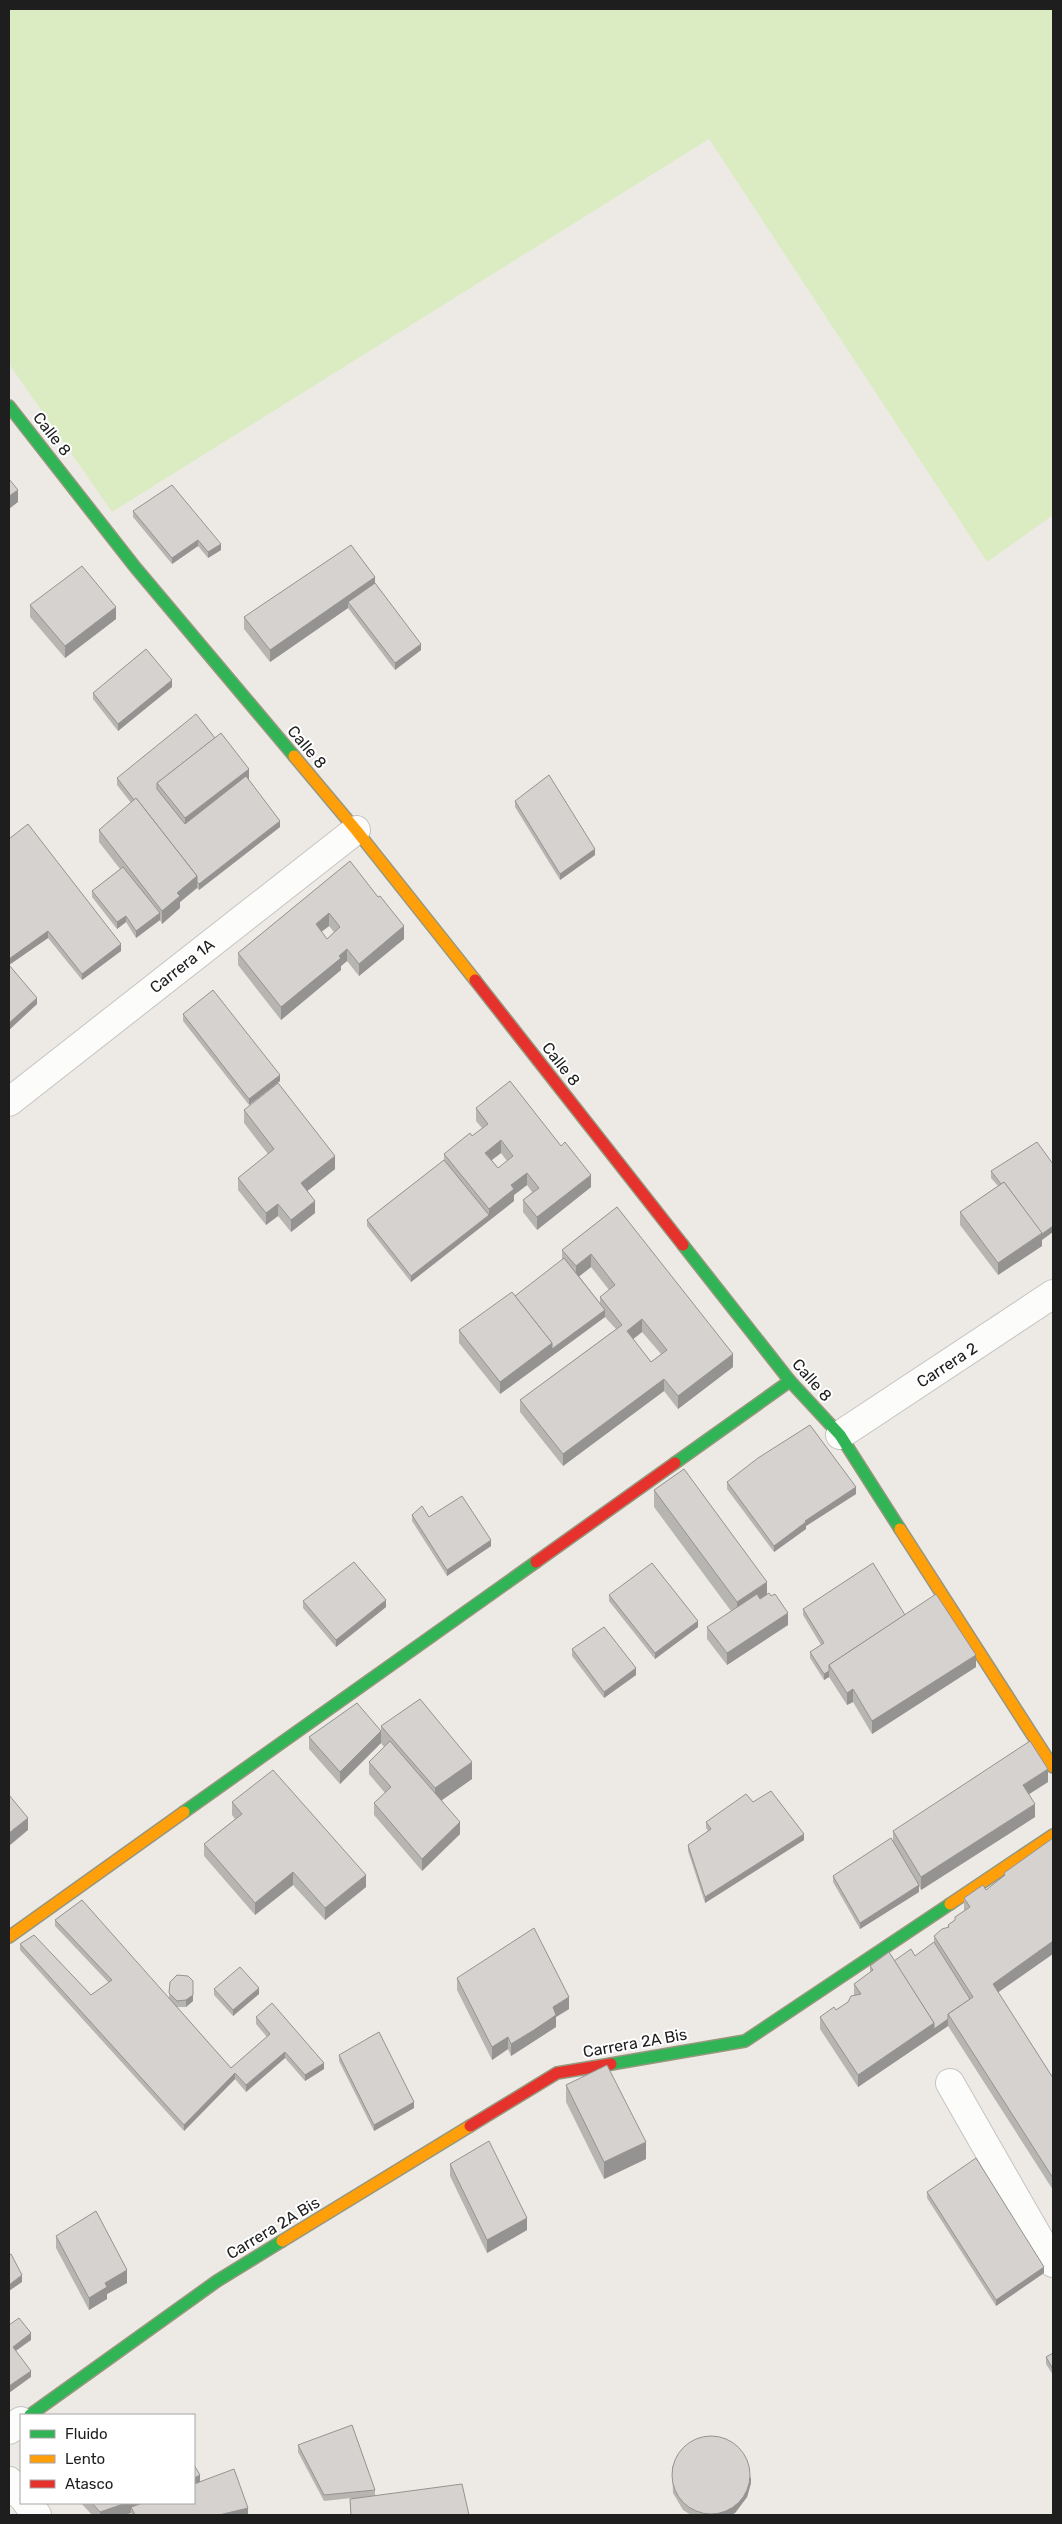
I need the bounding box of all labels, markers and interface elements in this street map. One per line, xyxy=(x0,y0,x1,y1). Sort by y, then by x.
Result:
street label: Calle 8 xyxy=(29,408,75,460)
street label: Calle 8 xyxy=(284,722,330,772)
street label: Carrera 1A xyxy=(146,935,218,997)
street label: Calle 8 xyxy=(538,1038,584,1090)
street label: Carrera 2 xyxy=(913,1338,981,1392)
street label: Calle 8 xyxy=(788,1355,836,1405)
street label: Carrera 2A Bis xyxy=(581,2024,689,2062)
street label: Carrera 2A Bis xyxy=(223,2193,323,2263)
legend xyxy=(20,2414,195,2504)
text: Fluido xyxy=(65,2425,108,2443)
text: Lento xyxy=(65,2450,105,2468)
text: Atasco xyxy=(65,2475,113,2493)

